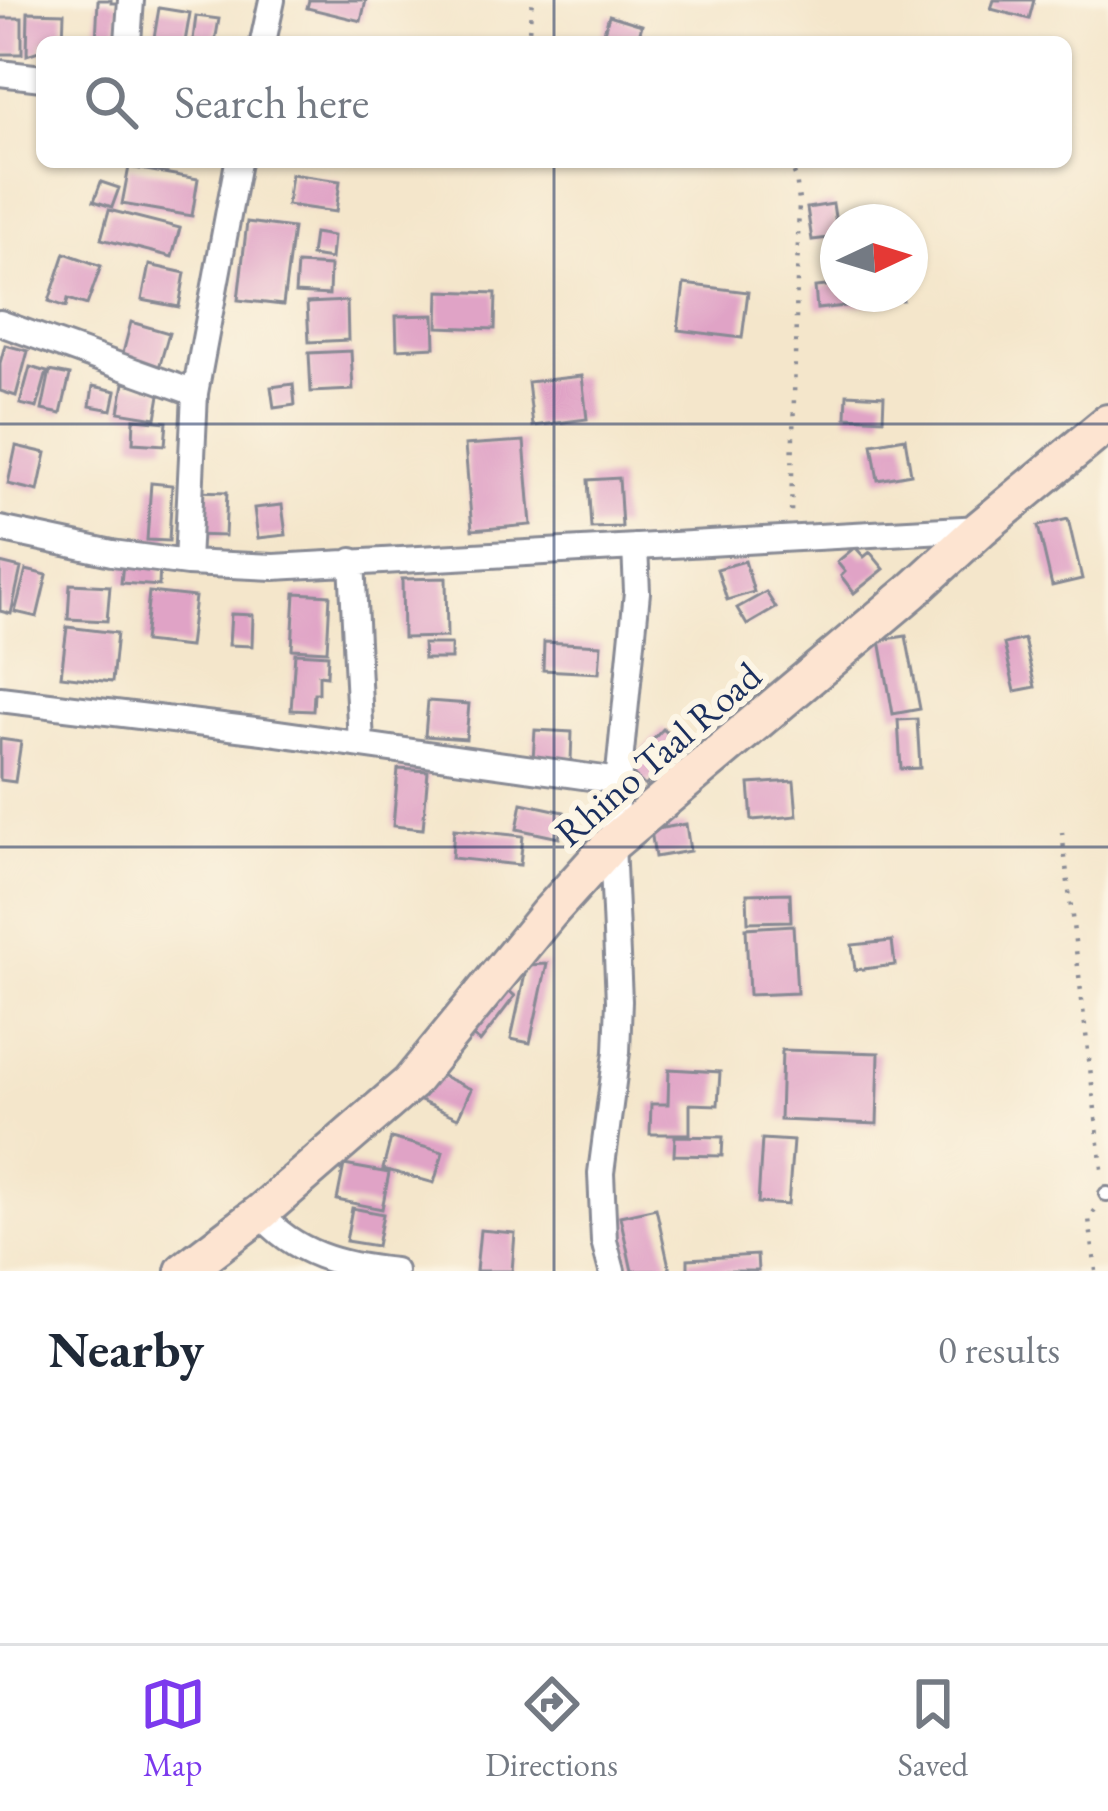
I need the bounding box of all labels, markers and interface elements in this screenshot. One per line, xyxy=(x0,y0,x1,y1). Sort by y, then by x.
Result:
search box xyxy=(36,36,1072,168)
icon: search xyxy=(78,69,144,135)
text: Search here xyxy=(174,73,369,131)
north arrow xyxy=(820,204,928,312)
street label: Rhino Taal Road xyxy=(544,650,772,858)
text: Nearby xyxy=(48,1316,204,1382)
text: 0 results xyxy=(938,1324,1060,1375)
tab: Map xyxy=(140,1671,206,1786)
tab: Directions xyxy=(485,1671,618,1786)
tab: Saved xyxy=(898,1671,968,1786)

